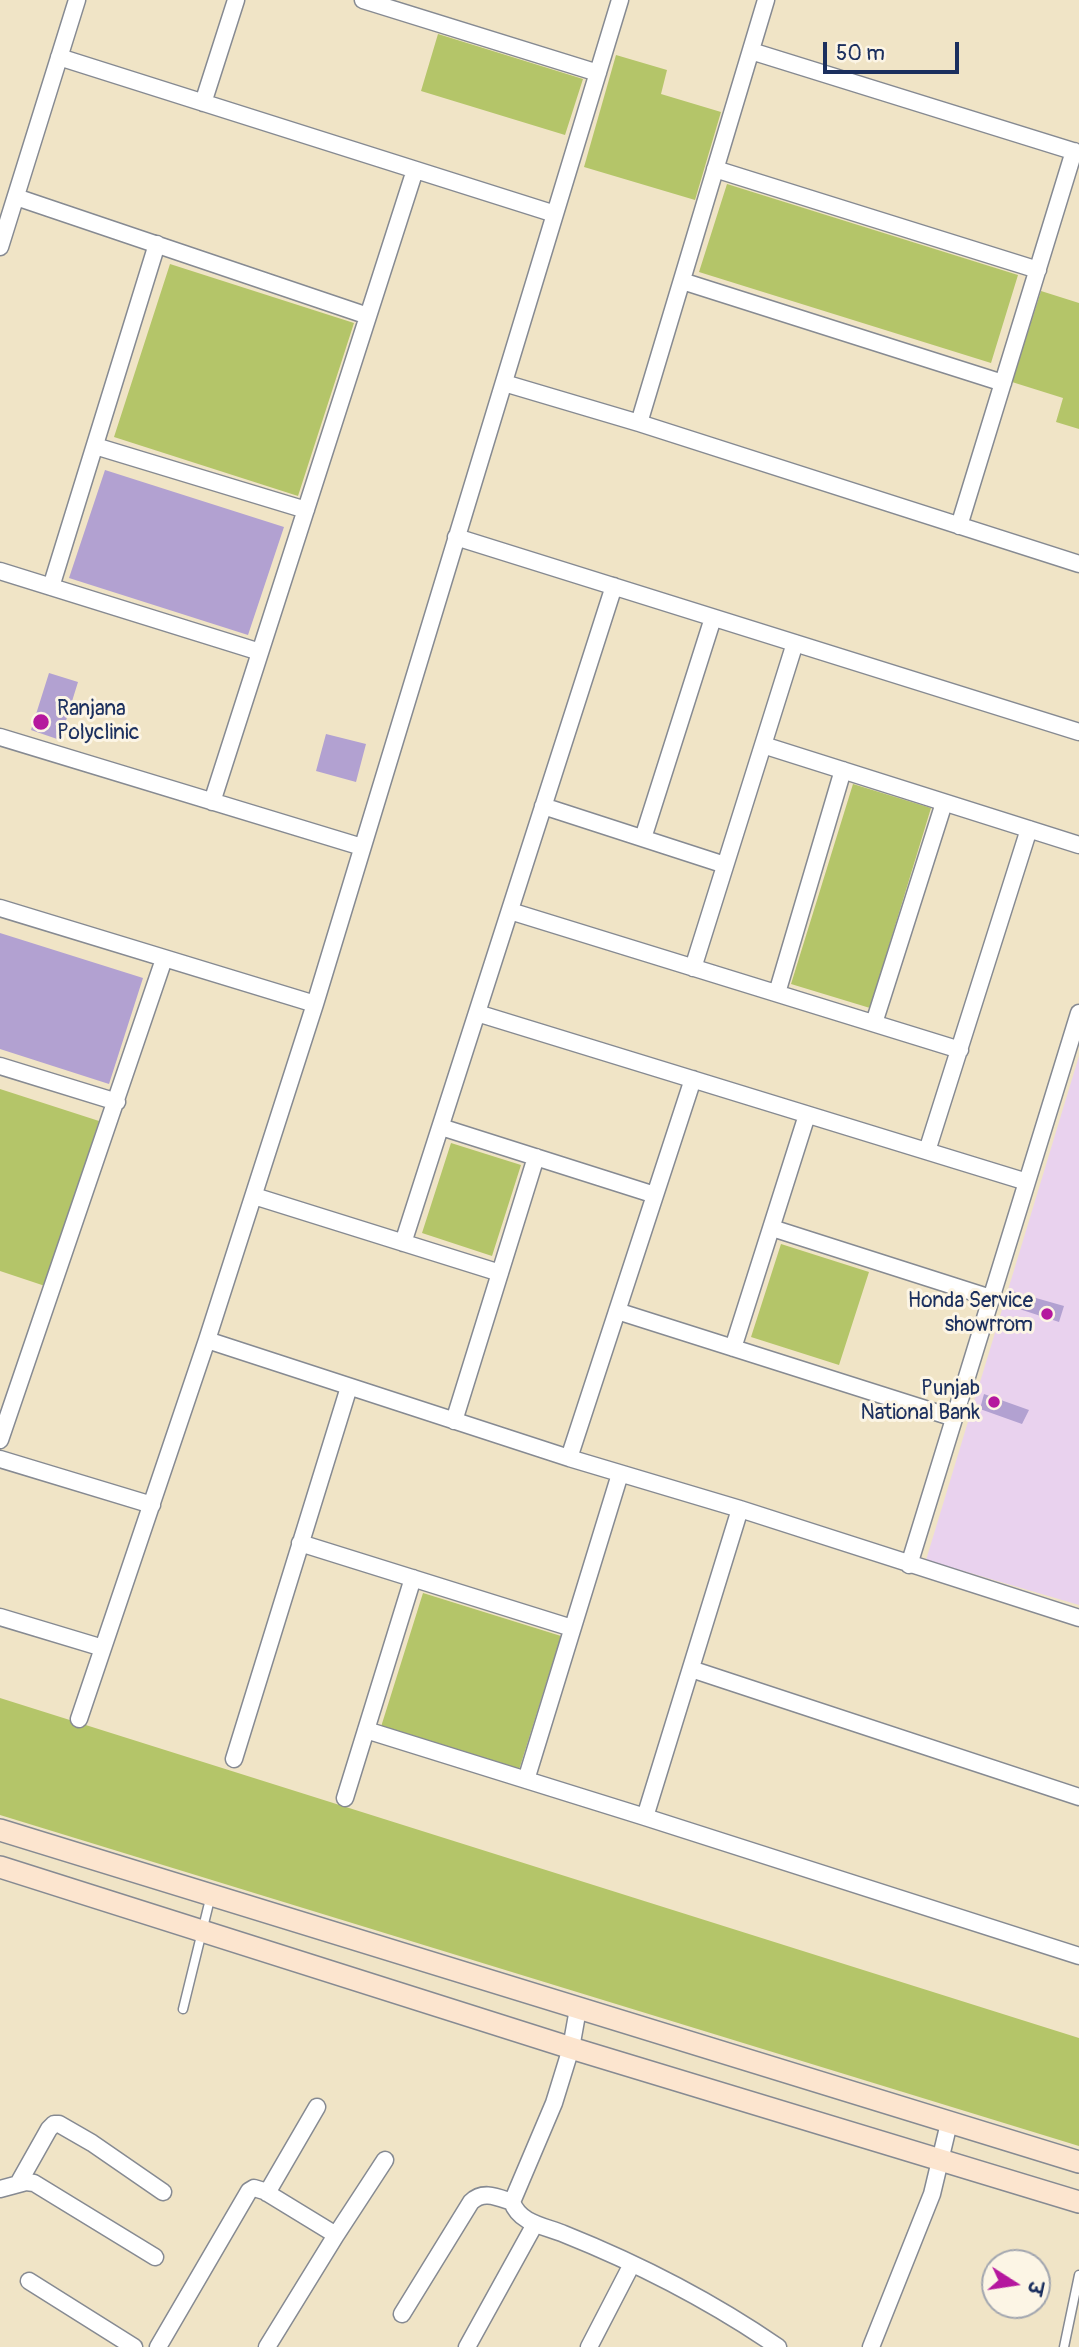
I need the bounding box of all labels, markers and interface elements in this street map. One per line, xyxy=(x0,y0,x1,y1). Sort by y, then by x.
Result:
scale bar xyxy=(827,28,964,72)
text: 50 m xyxy=(836,40,885,67)
place label: Ranjana Polyclinic xyxy=(57,697,139,747)
marker: Ranjana Polyclinic xyxy=(31,712,51,732)
place label: Honda Service showrrom xyxy=(908,1289,1033,1339)
marker: Honda Service showrrom xyxy=(1039,1306,1055,1322)
place label: Punjab National Bank xyxy=(861,1377,980,1427)
marker: Punjab National Bank xyxy=(986,1394,1002,1410)
north arrow xyxy=(981,2249,1051,2319)
text: उ xyxy=(1022,2279,1048,2297)

